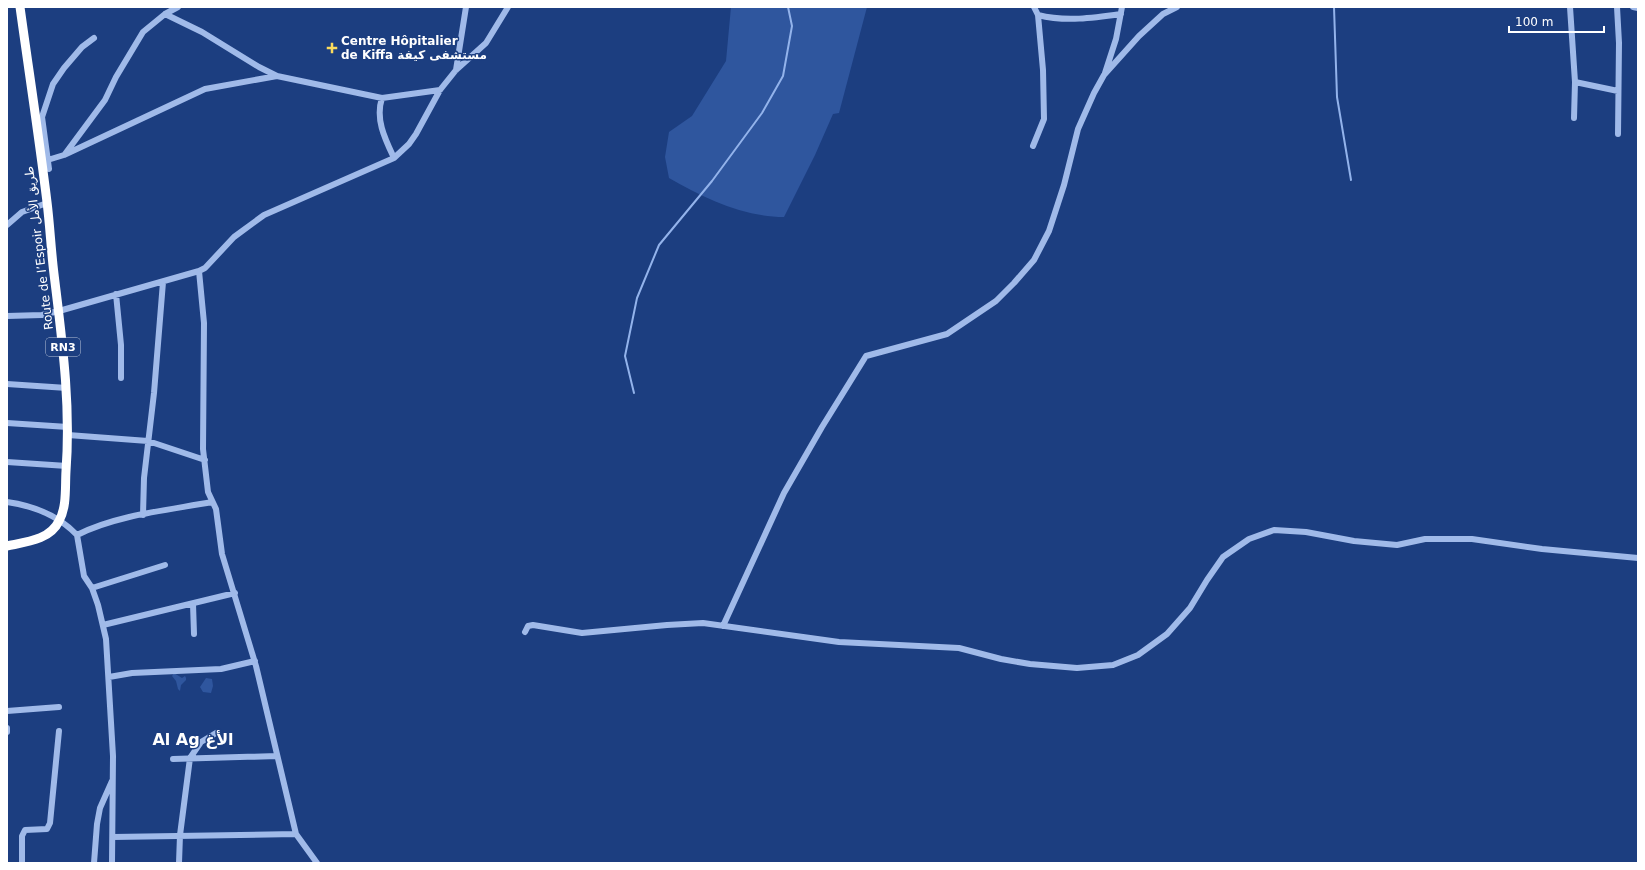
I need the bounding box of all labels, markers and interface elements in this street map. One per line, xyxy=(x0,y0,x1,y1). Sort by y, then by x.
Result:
scale bar xyxy=(1509,8,1604,34)
text: 100 m xyxy=(1515,15,1553,29)
place label: Centre Hôpitalier de Kiffa مستشفى كيفة xyxy=(341,34,487,62)
marker: Centre Hôpitalier de Kiffa مستشفى كيفة xyxy=(326,42,338,54)
street label: Route de l’Espoir طريق الأمل xyxy=(21,165,57,331)
road number: RN3 xyxy=(46,338,80,356)
district label: Al Ag الأغ xyxy=(152,730,234,749)

